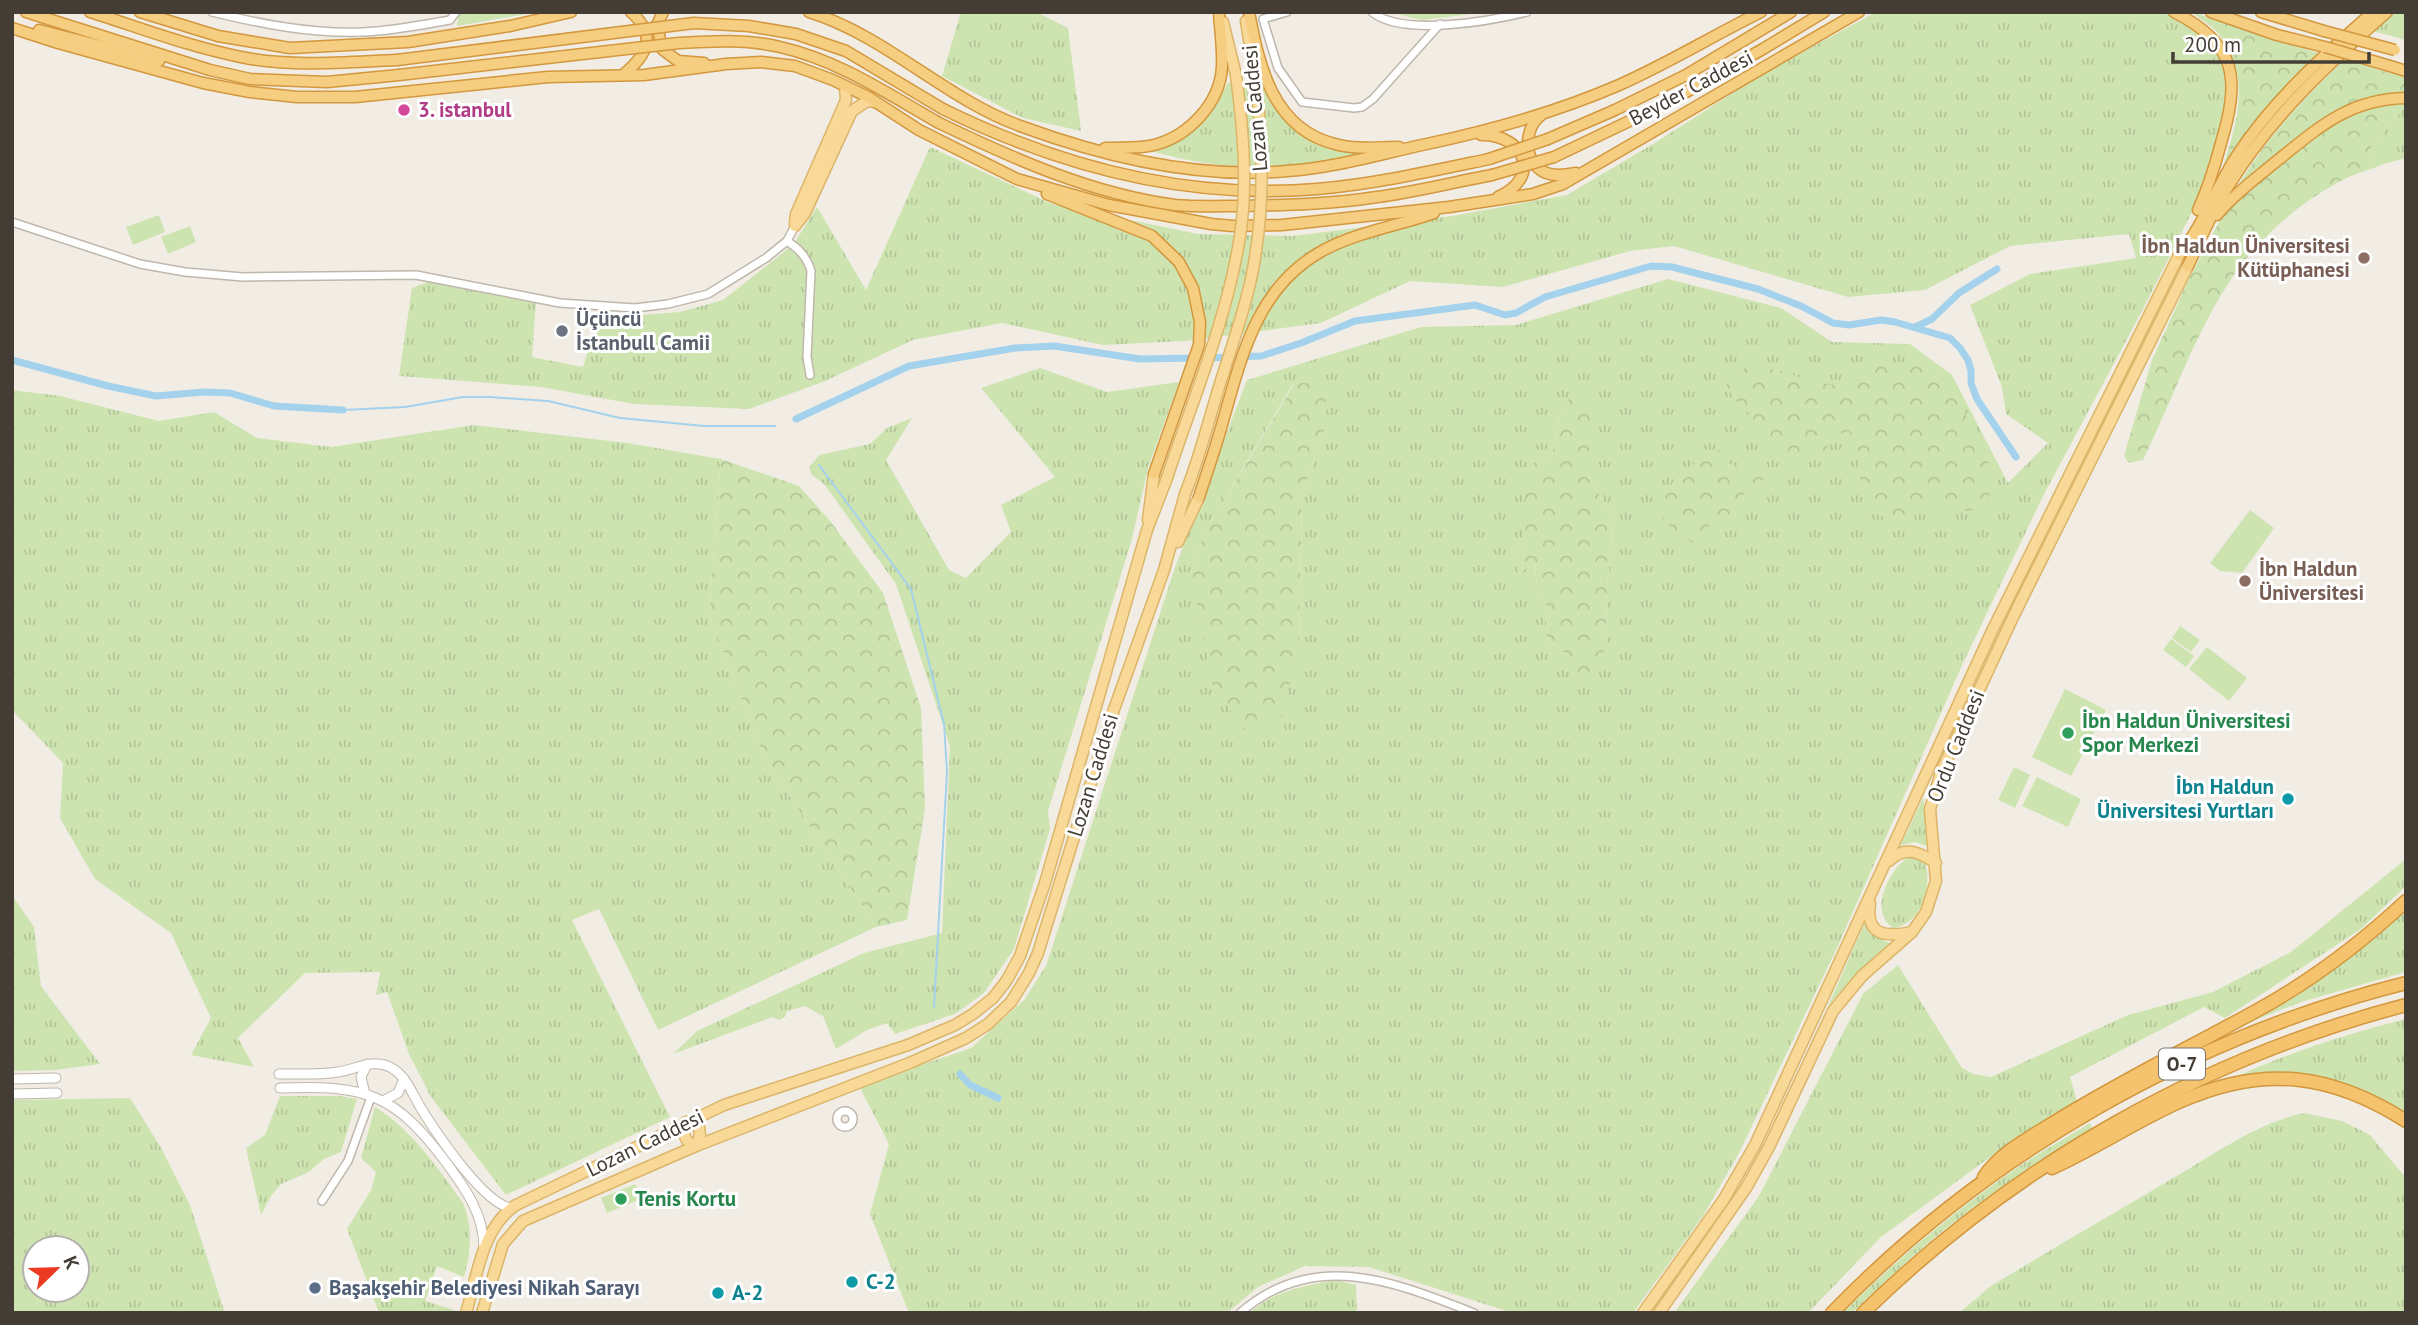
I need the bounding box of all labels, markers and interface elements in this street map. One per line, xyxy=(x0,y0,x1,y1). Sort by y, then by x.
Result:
scale bar xyxy=(2173,21,2369,65)
text: 200 m xyxy=(2184,31,2241,58)
street label: Lozan Caddesi xyxy=(1236,43,1273,173)
street label: Beyder Caddesi xyxy=(1624,44,1757,132)
place label: 3. istanbul xyxy=(418,96,512,123)
marker: 3. istanbul xyxy=(396,102,412,118)
place label: İbn Haldun Üniversitesi Kütüphanesi xyxy=(2141,232,2350,283)
marker: İbn Haldun Üniversitesi Kütüphanesi xyxy=(2356,250,2372,266)
place label: Üçüncü İstanbull Camii xyxy=(576,305,710,356)
marker: Üçüncü İstanbull Camii xyxy=(554,323,570,339)
place label: İbn Haldun Üniversitesi xyxy=(2259,555,2364,606)
marker: İbn Haldun Üniversitesi xyxy=(2237,573,2253,589)
street label: Ordu Caddesi xyxy=(1921,685,1990,806)
place label: İbn Haldun Üniversitesi Spor Merkezi xyxy=(2082,707,2291,758)
street label: Lozan Caddesi xyxy=(1061,710,1124,840)
marker: İbn Haldun Üniversitesi Spor Merkezi xyxy=(2060,725,2076,741)
place label: İbn Haldun Üniversitesi Yurtları xyxy=(2097,773,2274,824)
marker: İbn Haldun Üniversitesi Yurtları xyxy=(2280,791,2296,807)
road number: O-7 xyxy=(2159,1048,2205,1080)
street label: Lozan Caddesi xyxy=(582,1103,708,1183)
place label: Tenis Kortu xyxy=(635,1185,736,1212)
marker: Tenis Kortu xyxy=(613,1191,629,1207)
north arrow xyxy=(21,1234,91,1304)
text: K xyxy=(58,1252,85,1273)
place label: C-2 xyxy=(866,1268,896,1295)
place label: Başakşehir Belediyesi Nikah Sarayı xyxy=(329,1274,640,1301)
marker: C-2 xyxy=(844,1274,860,1290)
place label: A-2 xyxy=(732,1279,763,1306)
marker: Başakşehir Belediyesi Nikah Sarayı xyxy=(307,1280,323,1296)
marker: A-2 xyxy=(710,1285,726,1301)

